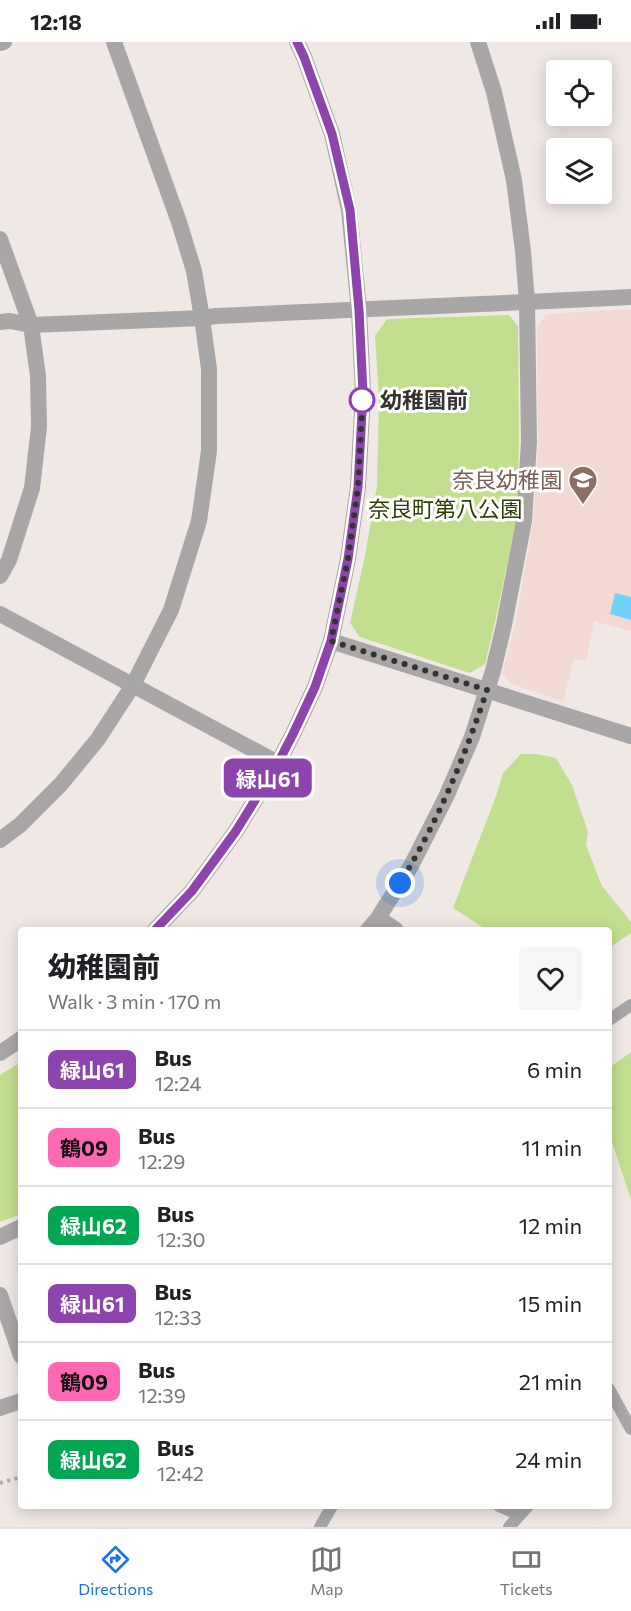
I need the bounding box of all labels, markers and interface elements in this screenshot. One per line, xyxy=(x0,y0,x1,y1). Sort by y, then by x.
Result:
text: 12:18 xyxy=(30,8,82,35)
map controls xyxy=(546,60,612,204)
button: locate xyxy=(546,60,612,126)
button: layers xyxy=(546,138,612,204)
place label: 幼稚園前 xyxy=(380,386,468,413)
marker: 幼稚園前 xyxy=(349,387,375,413)
school or university icon: 奈良幼稚園 xyxy=(567,464,599,506)
place label: 奈良幼稚園 xyxy=(452,466,562,493)
park label: 奈良町第八公園 xyxy=(368,495,522,522)
line badge: 緑山61 xyxy=(226,758,310,798)
text: 緑山61 xyxy=(236,766,300,791)
your location xyxy=(385,868,415,898)
button: heart xyxy=(519,947,582,1010)
text: 幼稚園前 xyxy=(48,949,160,983)
text: Walk · 3 min · 170 m xyxy=(48,989,221,1013)
text: Bus xyxy=(154,1044,192,1071)
text: 6 min xyxy=(527,1056,582,1083)
text: 緑山61 xyxy=(60,1057,124,1082)
text: 12:24 xyxy=(154,1071,202,1095)
text: Bus xyxy=(138,1122,175,1149)
text: 11 min xyxy=(522,1134,582,1161)
text: 鶴09 xyxy=(60,1135,108,1160)
text: 12:29 xyxy=(138,1149,185,1173)
text: Bus xyxy=(157,1200,194,1227)
text: 12 min xyxy=(519,1212,582,1239)
text: 緑山62 xyxy=(60,1213,127,1238)
text: 12:30 xyxy=(157,1227,206,1251)
text: Bus xyxy=(154,1278,192,1305)
text: 15 min xyxy=(518,1290,582,1317)
text: 緑山61 xyxy=(60,1291,124,1316)
text: 12:33 xyxy=(154,1305,202,1329)
text: Bus xyxy=(138,1356,175,1383)
text: 21 min xyxy=(519,1368,582,1395)
text: 鶴09 xyxy=(60,1369,108,1394)
text: 12:39 xyxy=(138,1383,186,1407)
text: Bus xyxy=(157,1434,194,1461)
text: 24 min xyxy=(515,1446,582,1473)
text: 緑山62 xyxy=(60,1447,127,1472)
text: 12:42 xyxy=(157,1461,204,1485)
tab: Directions xyxy=(78,1543,153,1598)
tab: Map xyxy=(310,1543,343,1598)
tab: Tickets xyxy=(500,1543,553,1598)

